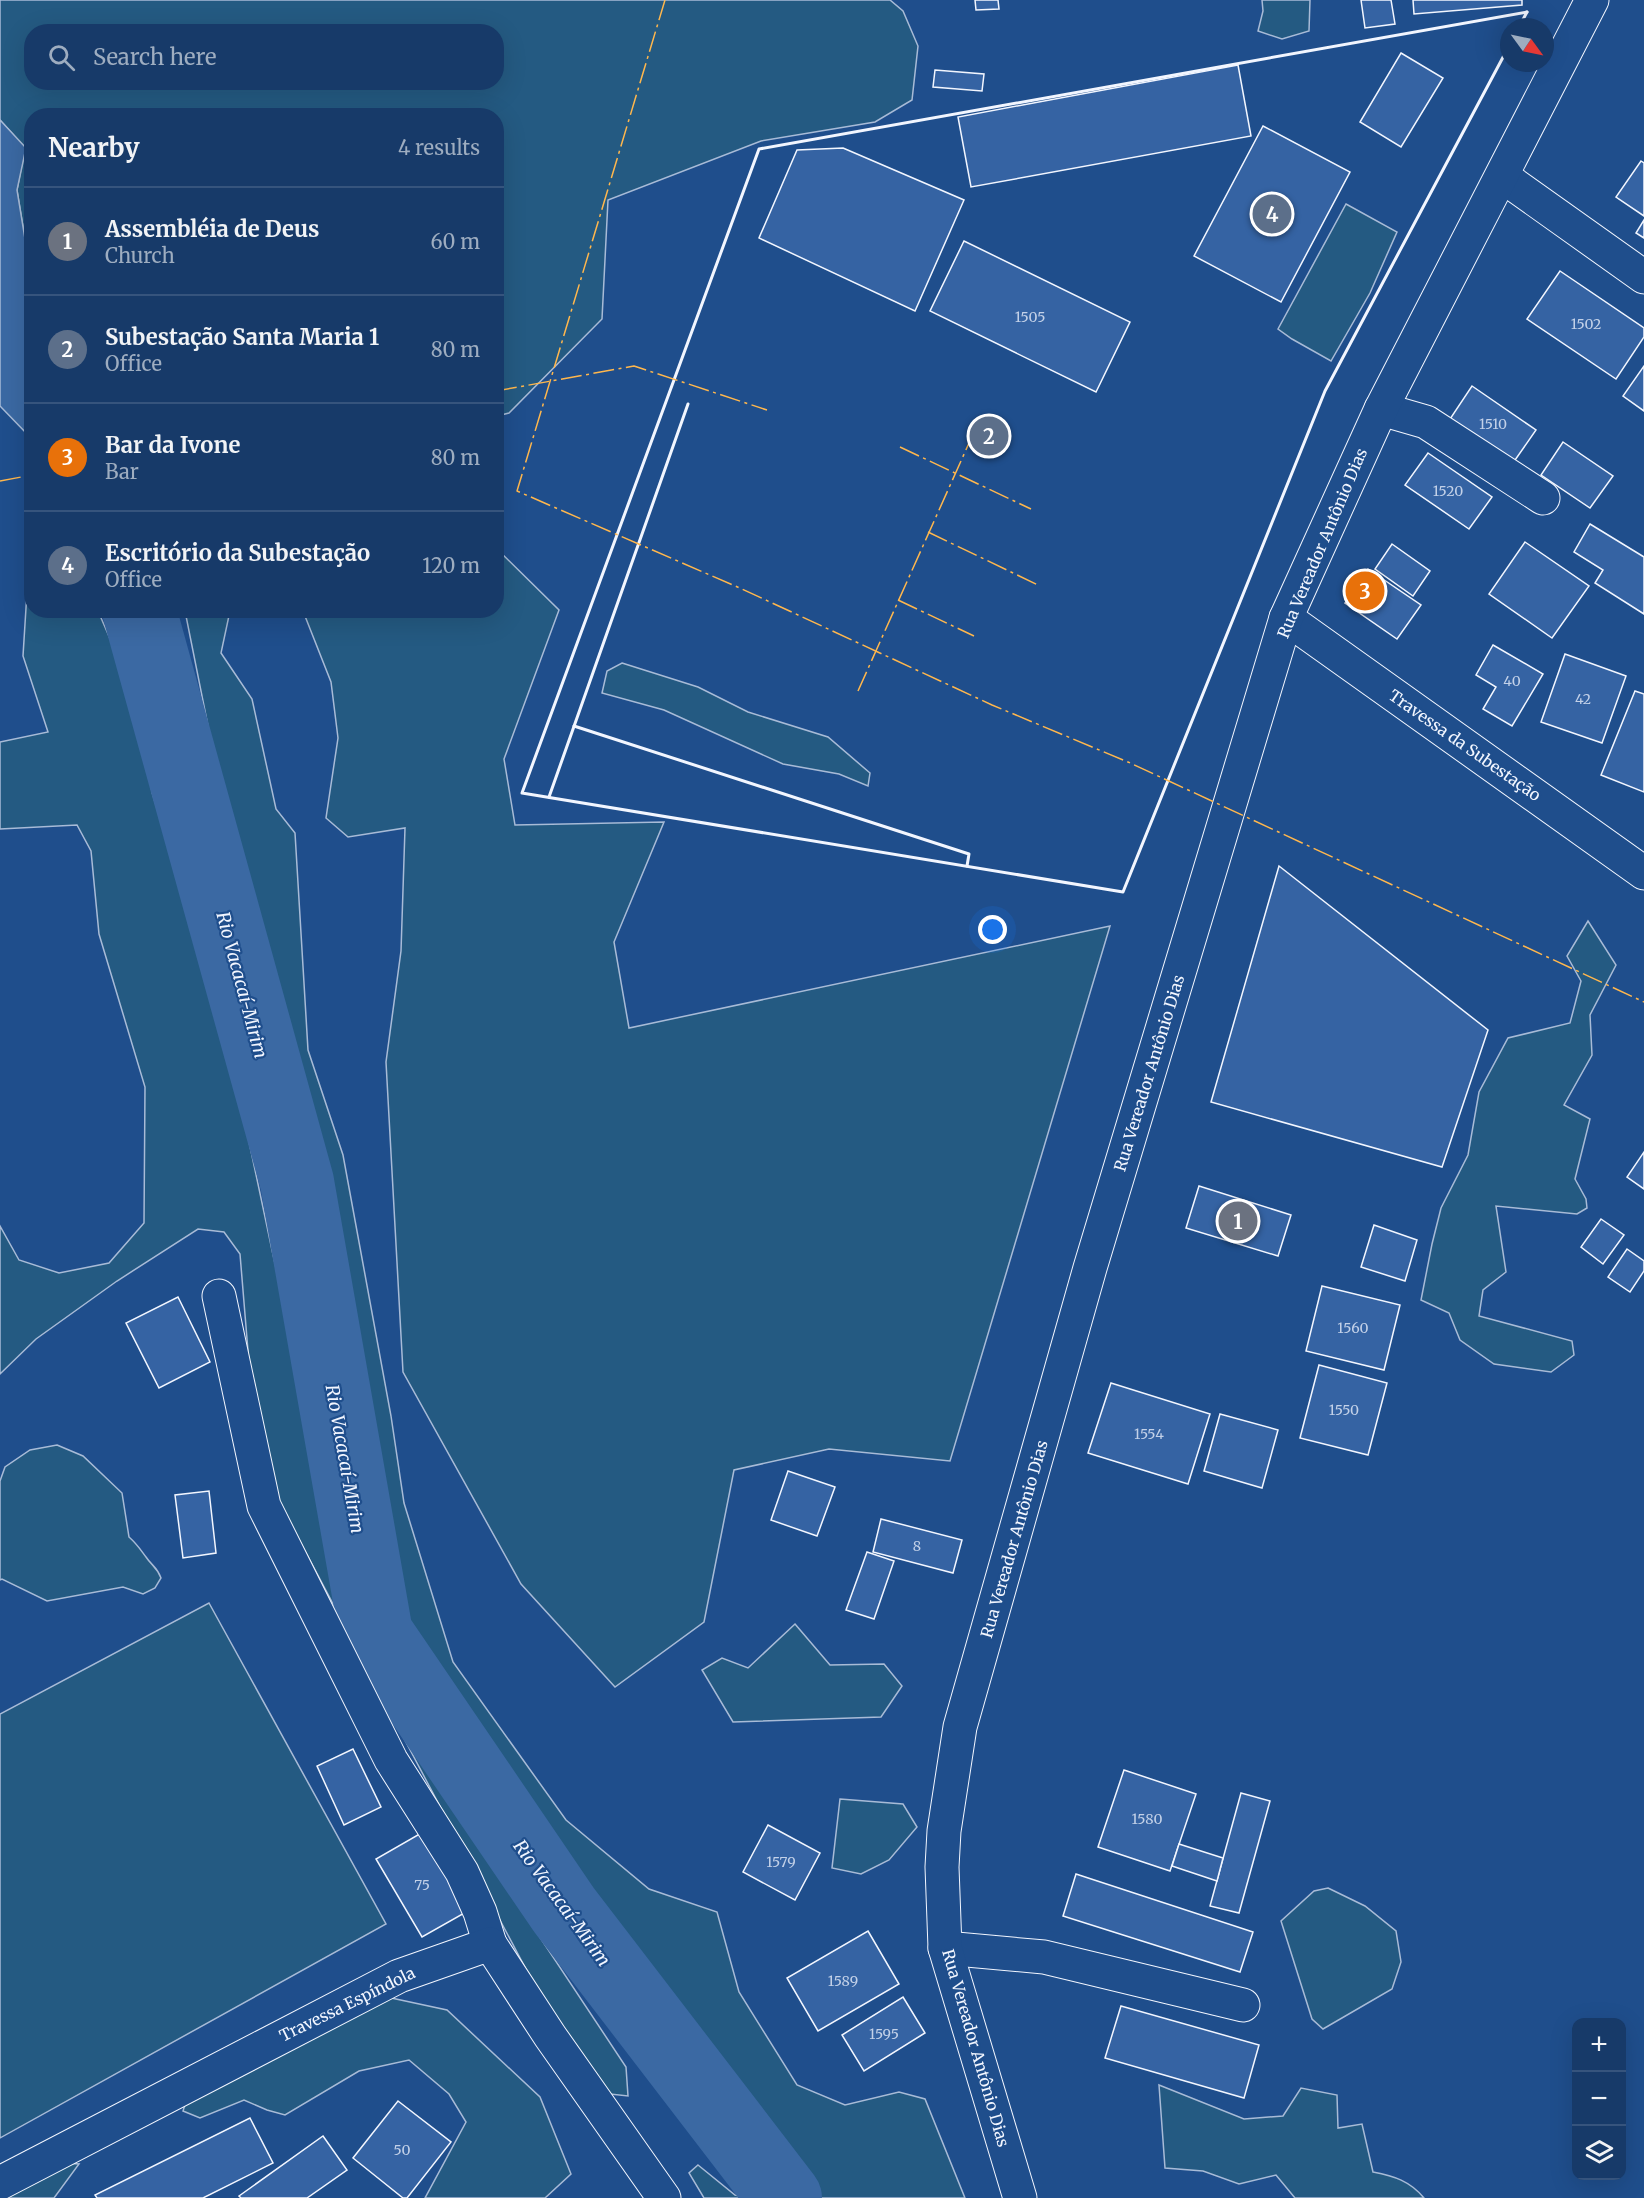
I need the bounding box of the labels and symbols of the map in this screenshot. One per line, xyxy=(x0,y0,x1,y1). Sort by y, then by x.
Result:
north arrow xyxy=(1500,18,1554,72)
pin: 4 xyxy=(1252,192,1292,236)
house number: 1505 xyxy=(1015,308,1045,326)
house number: 1502 xyxy=(1571,315,1601,333)
pin: 2 xyxy=(970,414,1008,458)
house number: 1510 xyxy=(1479,415,1507,433)
street label: Rua Vereador Antônio Dias xyxy=(1273,445,1371,641)
house number: 1520 xyxy=(1433,482,1463,500)
pin: 3 xyxy=(1346,568,1384,614)
house number: 40 xyxy=(1503,672,1521,690)
street label: Travessa da Subestação xyxy=(1385,685,1545,805)
house number: 42 xyxy=(1575,690,1591,708)
water label: Rio Vacacaí-Mirim xyxy=(211,909,273,1061)
your location xyxy=(978,915,1007,944)
street label: Rua Vereador Antônio Dias xyxy=(1110,972,1189,1174)
pin: 1 xyxy=(1218,1198,1258,1244)
house number: 1560 xyxy=(1337,1319,1369,1337)
water label: Rio Vacacaí-Mirim xyxy=(321,1383,369,1535)
house number: 1550 xyxy=(1329,1401,1359,1419)
house number: 1554 xyxy=(1134,1425,1164,1443)
street label: Rua Vereador Antônio Dias xyxy=(976,1438,1052,1640)
house number: 8 xyxy=(913,1537,921,1555)
house number: 1580 xyxy=(1131,1810,1163,1828)
water label: Rio Vacacaí-Mirim xyxy=(508,1835,616,1971)
house number: 1579 xyxy=(766,1853,796,1871)
house number: 75 xyxy=(414,1876,430,1894)
street label: Rua Vereador Antônio Dias xyxy=(938,1947,1014,2149)
street label: Travessa Espíndola xyxy=(276,1962,418,2046)
house number: 1589 xyxy=(828,1972,858,1990)
house number: 1595 xyxy=(869,2025,899,2043)
house number: 50 xyxy=(394,2141,410,2159)

